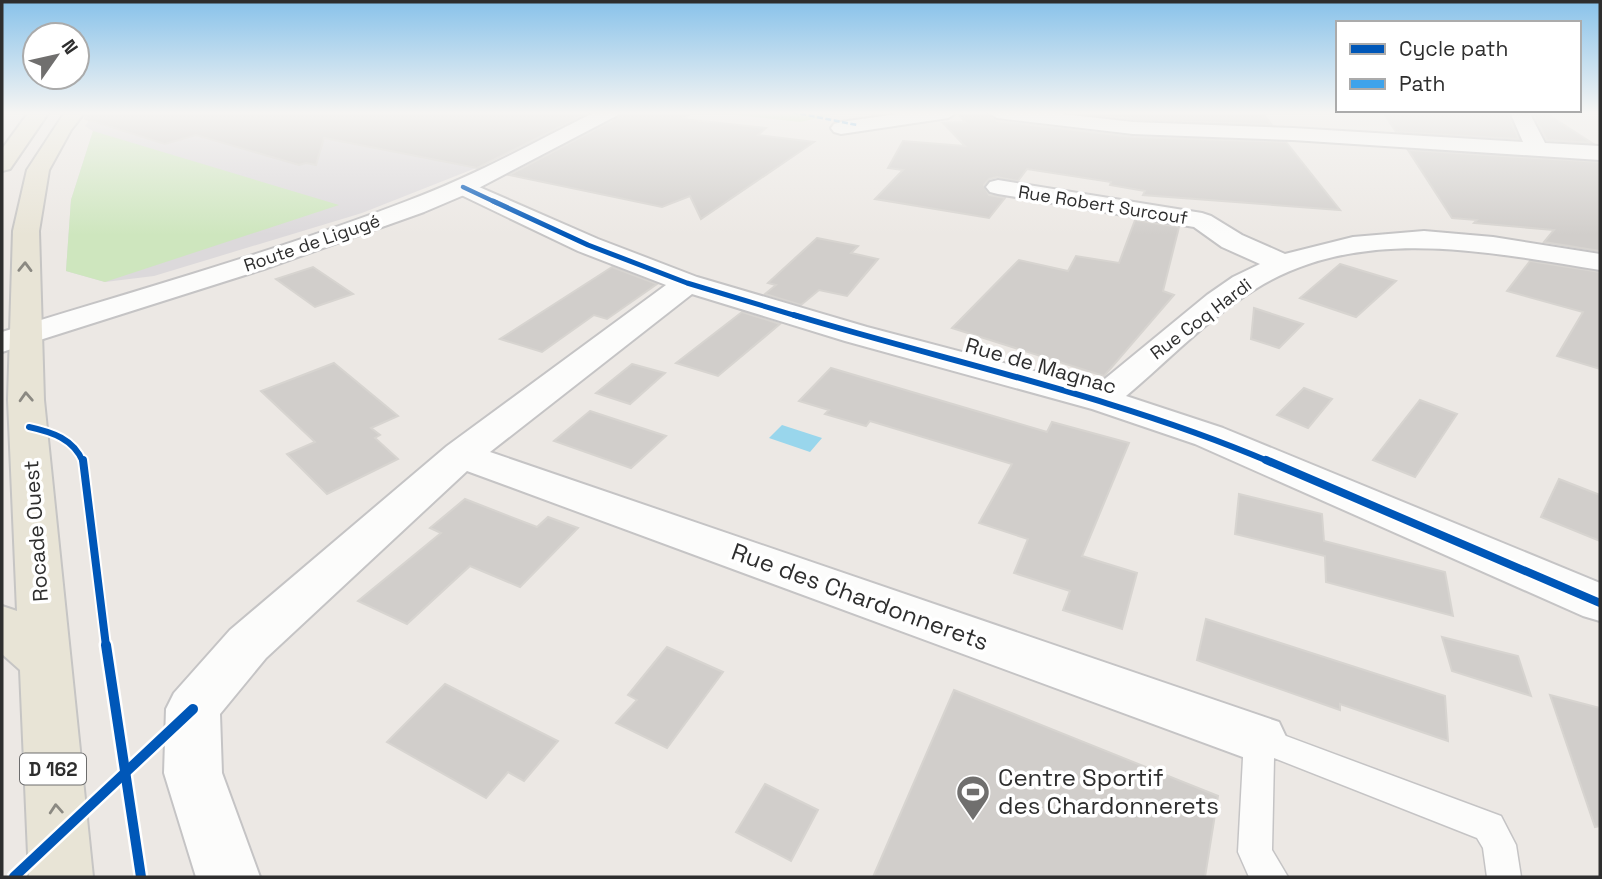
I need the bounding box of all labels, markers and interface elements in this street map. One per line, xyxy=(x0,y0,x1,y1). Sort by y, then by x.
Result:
north arrow xyxy=(21,21,91,91)
legend xyxy=(1336,21,1581,112)
text: N xyxy=(56,35,84,59)
text: Cycle path xyxy=(1399,35,1508,62)
text: Path xyxy=(1399,70,1445,97)
street label: Rue Robert Surcouf xyxy=(1017,180,1190,229)
street label: Route de Ligugé xyxy=(241,208,383,277)
one-way arrow xyxy=(17,262,33,272)
street label: Rue Coq Hardi xyxy=(1145,273,1256,364)
street label: Rue de Magnac xyxy=(962,331,1120,400)
one-way arrow xyxy=(19,391,34,402)
street label: Rocade Ouest xyxy=(17,459,54,603)
street label: Rue des Chardonnerets xyxy=(727,536,993,657)
road number: D 162 xyxy=(20,754,86,784)
place label: Centre Sportif des Chardonnerets xyxy=(998,762,1219,821)
sports icon: Centre Sportif des Chardonnerets xyxy=(954,773,992,822)
one-way arrow xyxy=(49,803,64,814)

